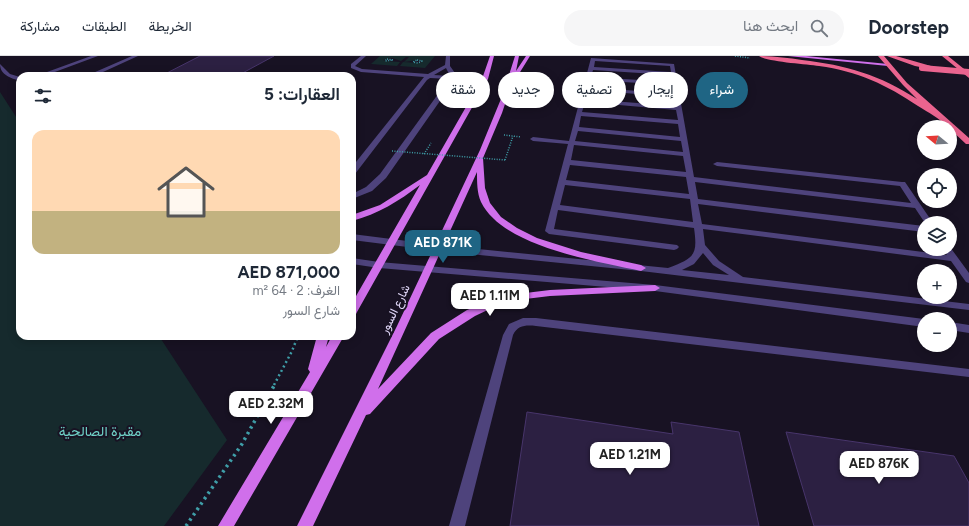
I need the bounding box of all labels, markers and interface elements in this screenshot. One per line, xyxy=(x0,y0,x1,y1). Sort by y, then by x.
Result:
search box xyxy=(564,10,844,46)
text: Doorstep xyxy=(868,16,949,39)
text: ابحث هنا xyxy=(743,17,798,35)
icon: search xyxy=(808,17,830,39)
text: مشاركة xyxy=(20,18,60,35)
text: الطبقات xyxy=(82,18,126,35)
text: الخريطة xyxy=(148,18,192,35)
chip: شقة xyxy=(436,72,490,108)
chip: جديد xyxy=(498,72,554,108)
chip: تصفية xyxy=(562,72,626,108)
chip: إيجار xyxy=(634,72,688,108)
chip: شراء xyxy=(696,72,748,108)
text: العقارات: 5 xyxy=(264,84,340,104)
icon: filters xyxy=(32,85,54,107)
north arrow xyxy=(917,120,957,160)
map controls xyxy=(917,120,957,352)
icon: home xyxy=(150,156,222,228)
button: locate xyxy=(917,168,957,208)
button: layers xyxy=(917,216,957,256)
pin: AED 871K xyxy=(402,230,484,264)
text: AED 871K xyxy=(414,235,472,250)
text: AED 871,000 xyxy=(237,262,340,282)
button: + xyxy=(917,264,957,304)
street label: شارع السور xyxy=(377,282,415,338)
text: الغرف: 2 · 64 m² xyxy=(252,283,340,298)
pin: AED 1.11M xyxy=(444,283,536,317)
text: AED 1.11M xyxy=(460,288,520,303)
text: شارع السور xyxy=(283,303,340,318)
button: − xyxy=(917,312,957,352)
pin: AED 2.32M xyxy=(225,391,317,425)
text: AED 2.32M xyxy=(238,396,304,411)
park label: مقبرة الصالحية xyxy=(59,423,141,440)
pin: AED 1.21M xyxy=(584,442,676,476)
text: AED 1.21M xyxy=(599,447,661,462)
pin: AED 876K xyxy=(838,451,920,485)
text: AED 876K xyxy=(849,456,909,471)

